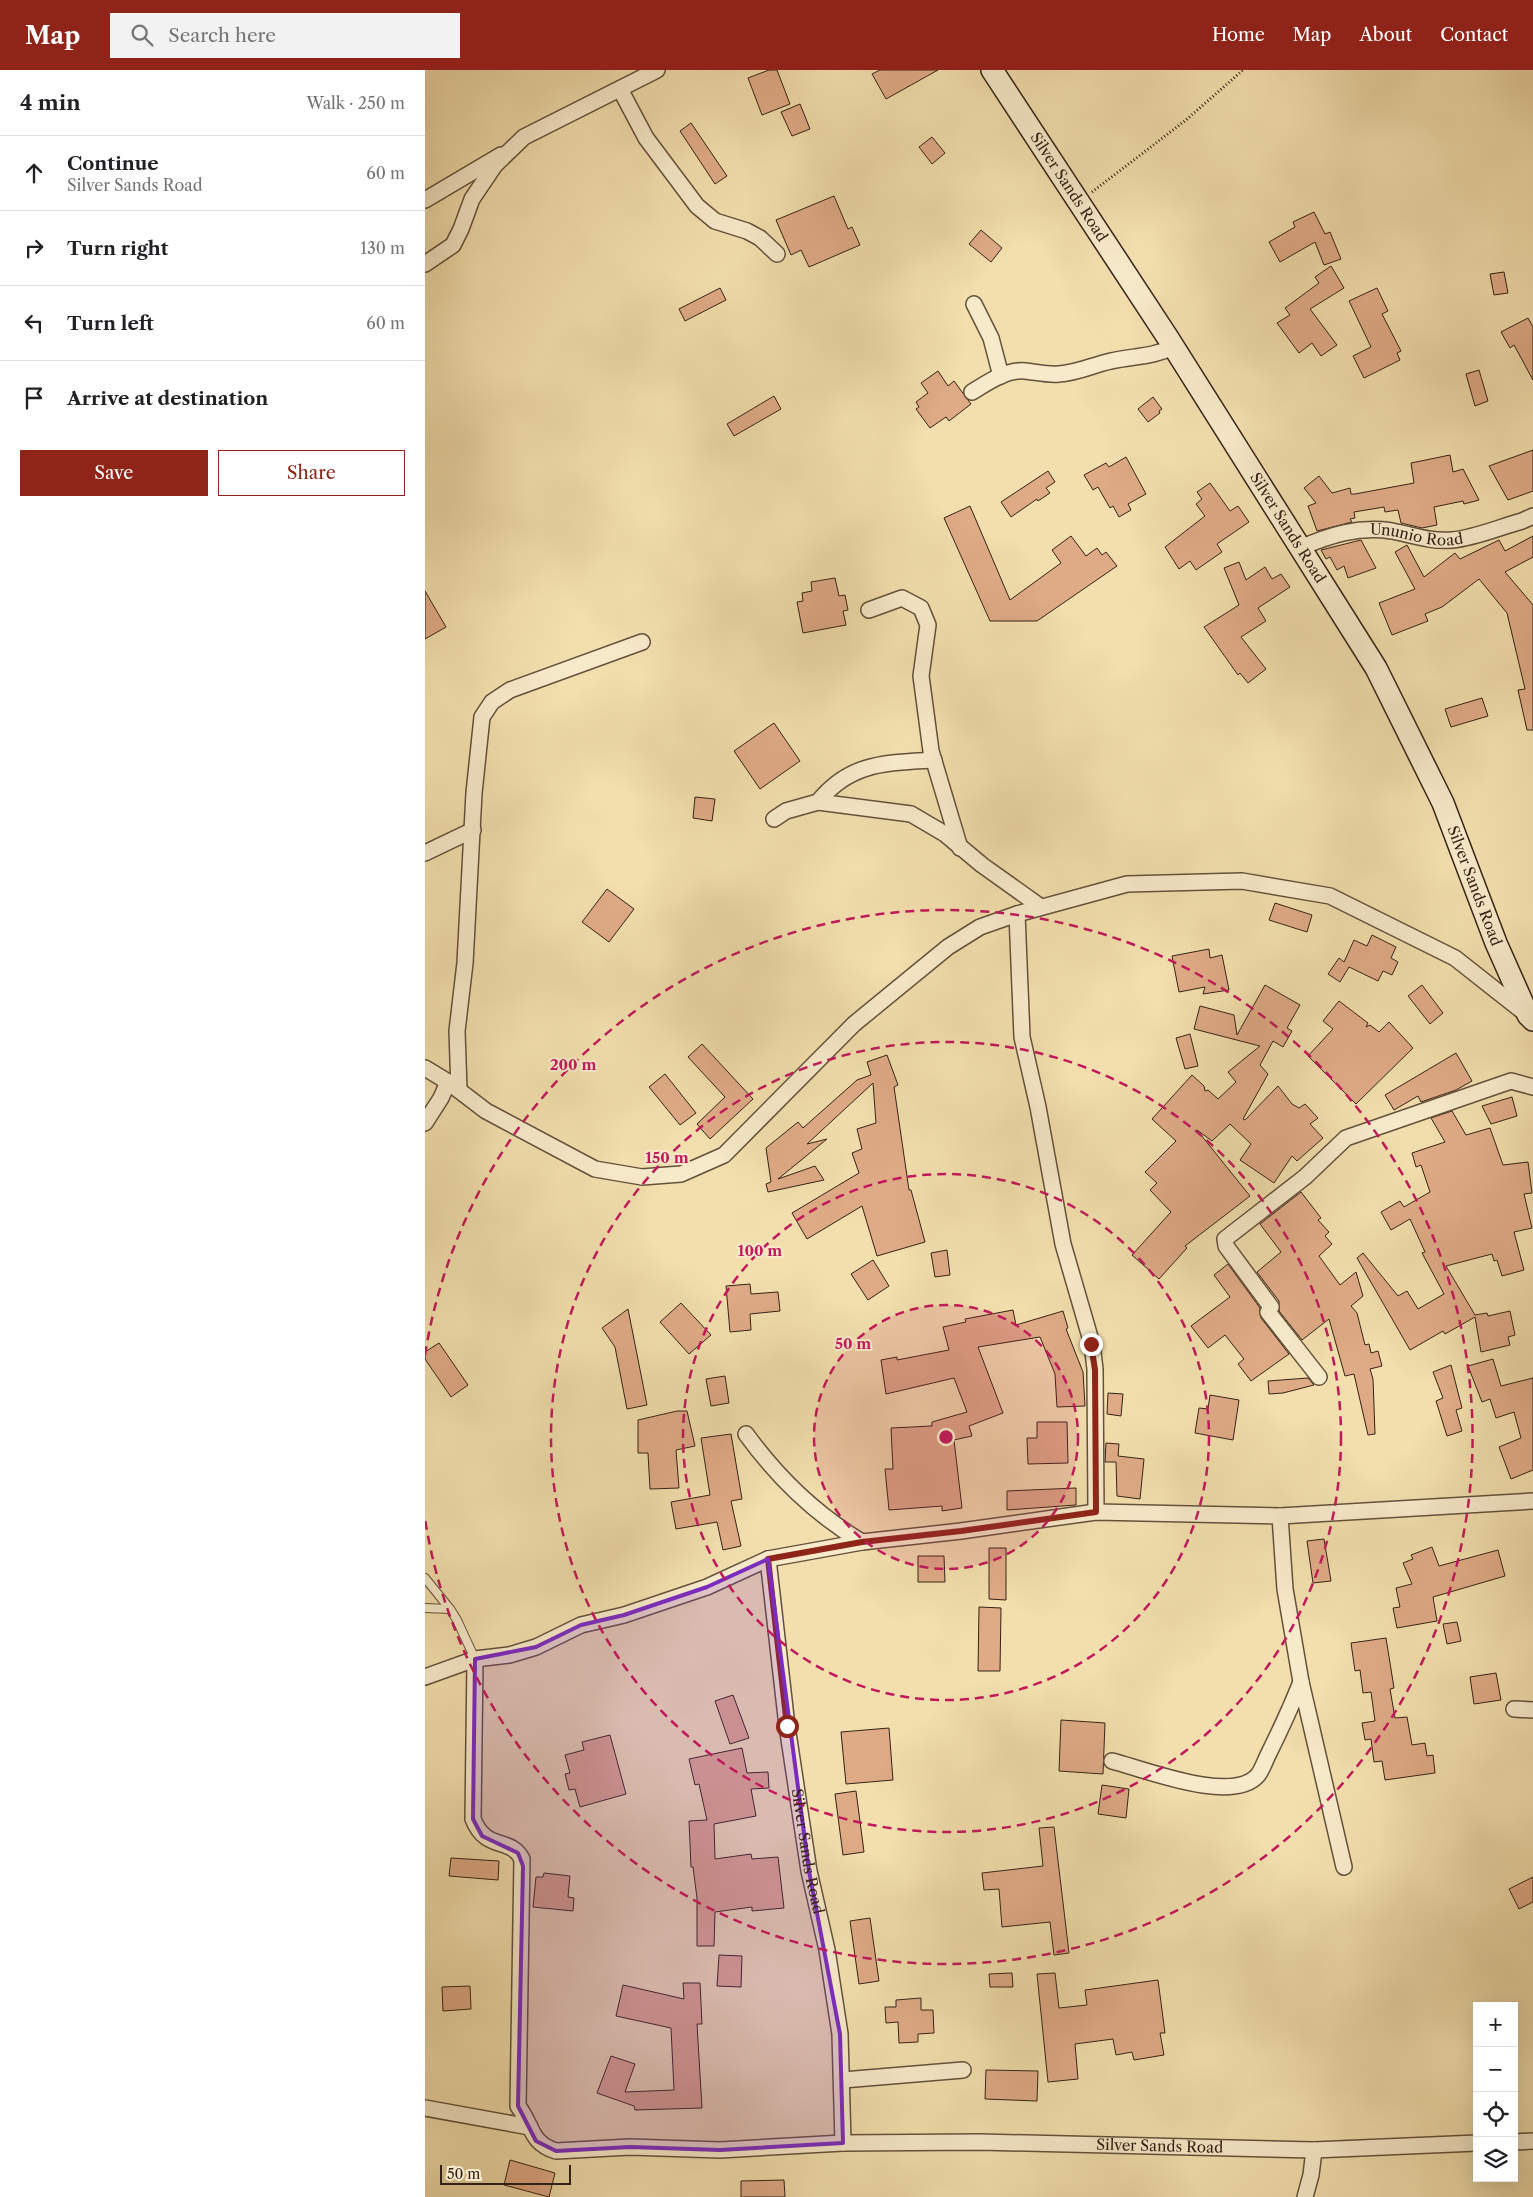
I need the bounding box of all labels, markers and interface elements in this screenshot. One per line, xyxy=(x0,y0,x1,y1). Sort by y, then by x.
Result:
search box xyxy=(110,13,460,58)
text: Map xyxy=(25,21,80,50)
icon: search xyxy=(128,21,156,49)
text: Search here xyxy=(168,24,276,47)
text: Home xyxy=(1212,24,1265,46)
text: Map xyxy=(1293,24,1331,46)
text: About xyxy=(1359,24,1412,46)
text: Contact xyxy=(1440,24,1508,46)
text: 4 min xyxy=(20,90,81,115)
text: Walk · 250 m xyxy=(307,93,405,113)
street label: Silver Sands Road xyxy=(1026,128,1112,245)
text: Continue xyxy=(67,152,159,175)
icon: ahead xyxy=(20,159,48,187)
text: 60 m xyxy=(366,163,405,183)
text: Silver Sands Road xyxy=(67,175,202,195)
icon: right xyxy=(20,234,48,262)
text: Turn right xyxy=(67,237,168,260)
text: 130 m xyxy=(360,238,405,258)
icon: left xyxy=(20,309,48,337)
text: Turn left xyxy=(67,312,154,335)
text: 60 m xyxy=(366,313,405,333)
icon: arrive xyxy=(20,384,48,412)
text: Arrive at destination xyxy=(67,387,268,410)
button: Save xyxy=(20,450,208,496)
button: Share xyxy=(218,450,405,496)
street label: Silver Sands Road xyxy=(1246,469,1330,586)
street label: Ununio Road xyxy=(1370,520,1464,549)
street label: Silver Sands Road xyxy=(1443,823,1506,948)
text: 200 m xyxy=(550,1055,596,1074)
text: 150 m xyxy=(645,1148,689,1167)
text: 100 m xyxy=(738,1241,782,1260)
route end xyxy=(1080,1333,1103,1356)
text: 50 m xyxy=(835,1334,871,1353)
centre of rings xyxy=(937,1428,955,1446)
route start xyxy=(776,1715,799,1738)
street label: Silver Sands Road xyxy=(788,1787,828,1916)
map controls xyxy=(1473,2002,1518,2182)
button: + xyxy=(1473,2002,1518,2047)
button: − xyxy=(1473,2047,1518,2092)
button: locate xyxy=(1473,2092,1518,2137)
street label: Silver Sands Road xyxy=(1096,2135,1223,2157)
button: layers xyxy=(1473,2137,1518,2182)
scale bar xyxy=(440,2162,571,2185)
text: 50 m xyxy=(447,2165,480,2183)

